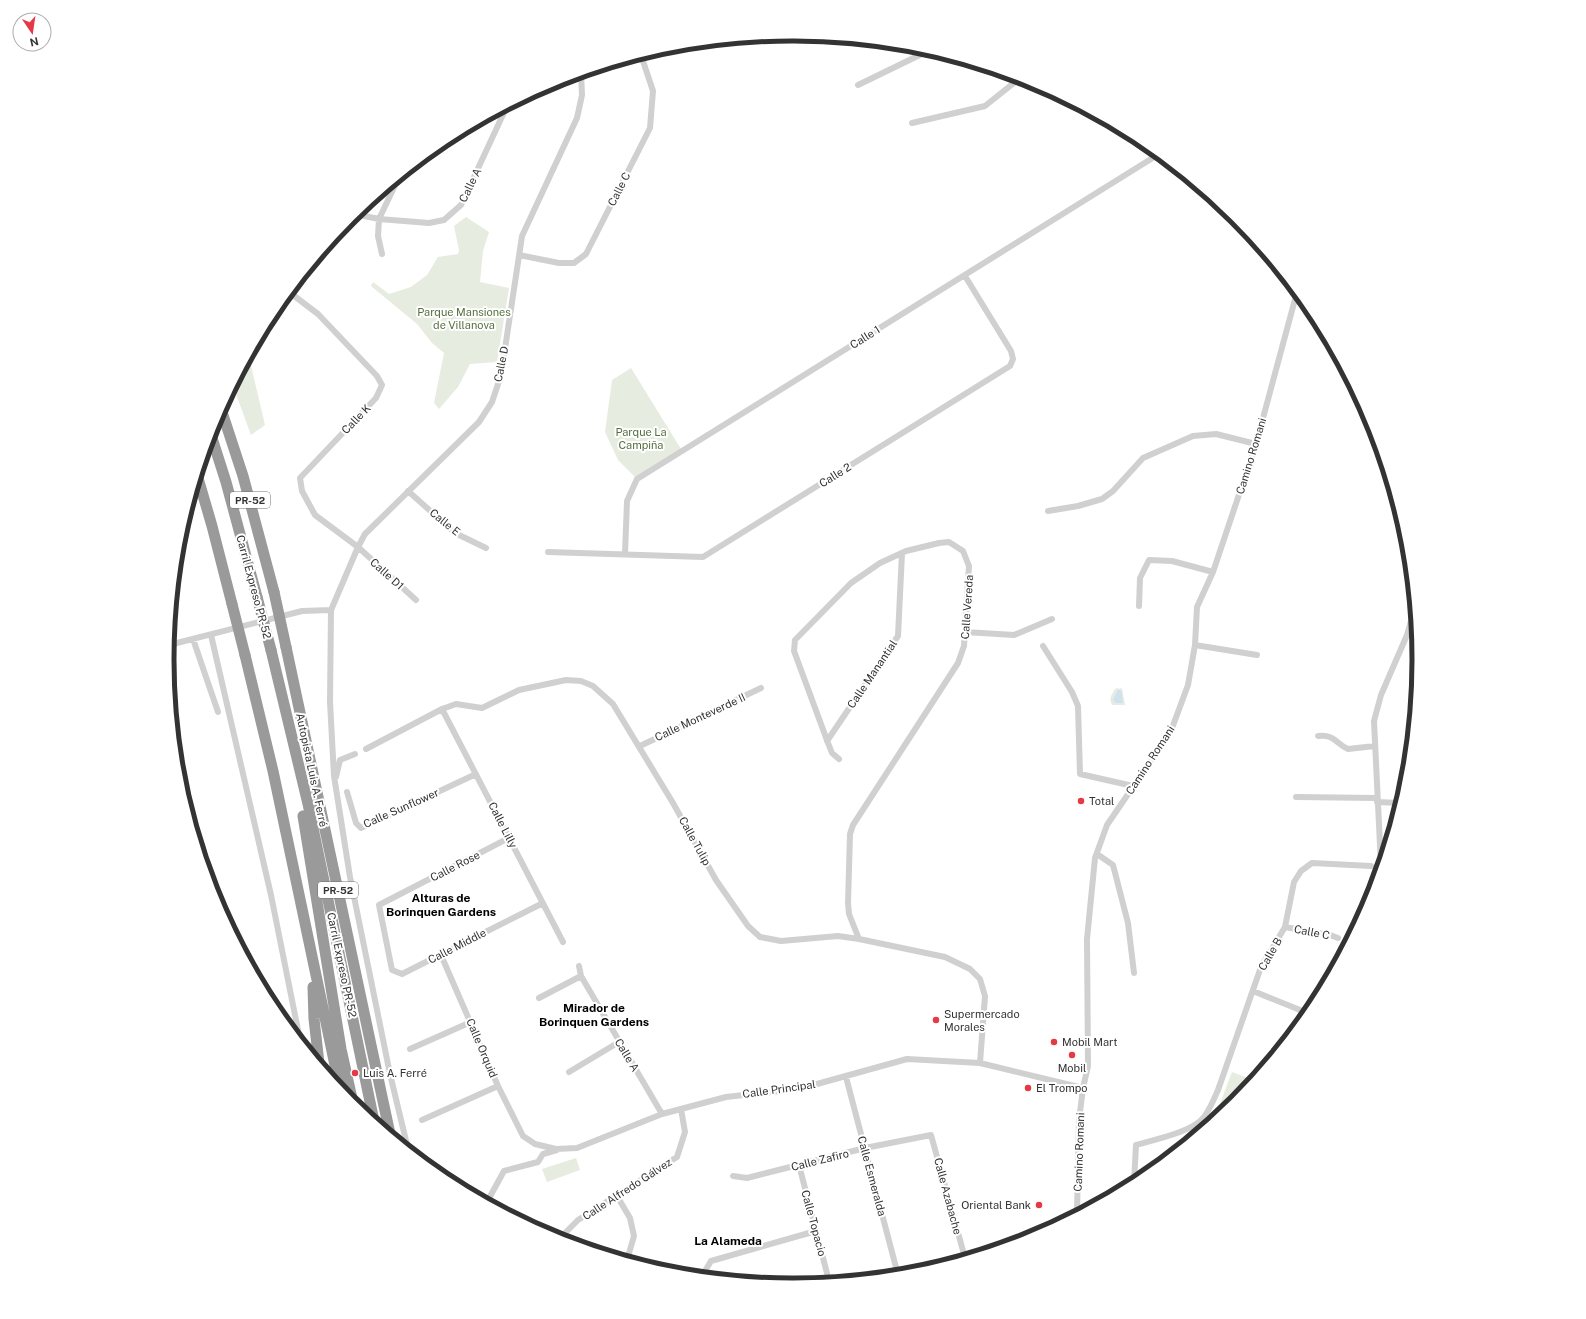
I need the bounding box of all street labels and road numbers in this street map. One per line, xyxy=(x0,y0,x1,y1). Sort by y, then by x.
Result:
street label: Calle A xyxy=(457,166,483,204)
street label: Calle C xyxy=(605,170,633,208)
street label: Calle 1 xyxy=(848,323,882,351)
street label: Calle D xyxy=(492,345,510,383)
street label: Calle K xyxy=(339,401,373,436)
street label: Camino Romani xyxy=(1234,416,1268,496)
street label: Calle 2 xyxy=(817,460,853,489)
road number: PR-52 xyxy=(230,492,270,508)
street label: Calle E xyxy=(427,506,463,538)
street label: Carril Expreso PR-52 xyxy=(234,534,274,641)
street label: Calle D1 xyxy=(368,556,406,592)
street label: Calle Vereda xyxy=(959,574,975,640)
street label: Calle Manantial xyxy=(845,638,899,710)
street label: Calle Monteverde II xyxy=(653,691,747,743)
street label: Autopista Luis A. Ferré xyxy=(294,712,330,828)
street label: Camino Romani xyxy=(1123,724,1177,796)
street label: Calle Sunflower xyxy=(361,786,441,830)
street label: Calle Lilly xyxy=(486,800,520,850)
street label: Calle Tulip xyxy=(677,815,713,868)
street label: Calle Rose xyxy=(428,848,482,884)
road number: PR-52 xyxy=(318,882,358,898)
street label: Carril Expreso PR-52 xyxy=(325,911,359,1019)
street label: Calle C xyxy=(1293,923,1331,941)
street label: Calle Middle xyxy=(426,926,488,966)
street label: Calle B xyxy=(1256,935,1284,973)
street label: Calle Orquid xyxy=(464,1017,500,1079)
street label: Calle A xyxy=(612,1036,642,1074)
street label: Calle Principal xyxy=(742,1078,816,1100)
street label: Camino Romani xyxy=(1072,1112,1086,1192)
street label: Calle Esmeralda xyxy=(856,1135,888,1217)
street label: Calle Zafiro xyxy=(790,1147,850,1173)
street label: Calle Alfredo Gálvez xyxy=(580,1156,674,1222)
street label: Calle Azabache xyxy=(932,1156,964,1236)
street label: Calle Topacio xyxy=(799,1189,829,1257)

